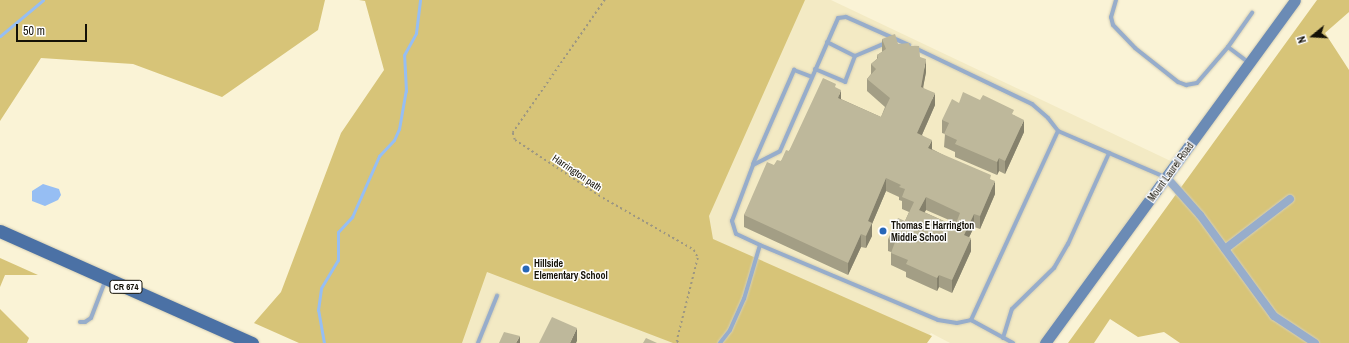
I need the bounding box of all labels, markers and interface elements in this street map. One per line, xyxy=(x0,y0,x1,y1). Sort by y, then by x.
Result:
scale bar xyxy=(18,16,89,42)
north arrow xyxy=(1293,16,1333,56)
text: 50 m xyxy=(23,23,45,39)
text: N xyxy=(1294,34,1309,45)
street label: Mount Laurel Road xyxy=(1146,140,1196,204)
street label: Harrington path xyxy=(550,152,604,194)
place label: Thomas E Harrington Middle School xyxy=(891,219,974,242)
marker: Thomas E Harrington Middle School xyxy=(878,226,888,236)
place label: Hillside Elementary School xyxy=(534,257,608,280)
marker: Hillside Elementary School xyxy=(521,264,531,274)
road number: CR 674 xyxy=(109,280,143,294)

